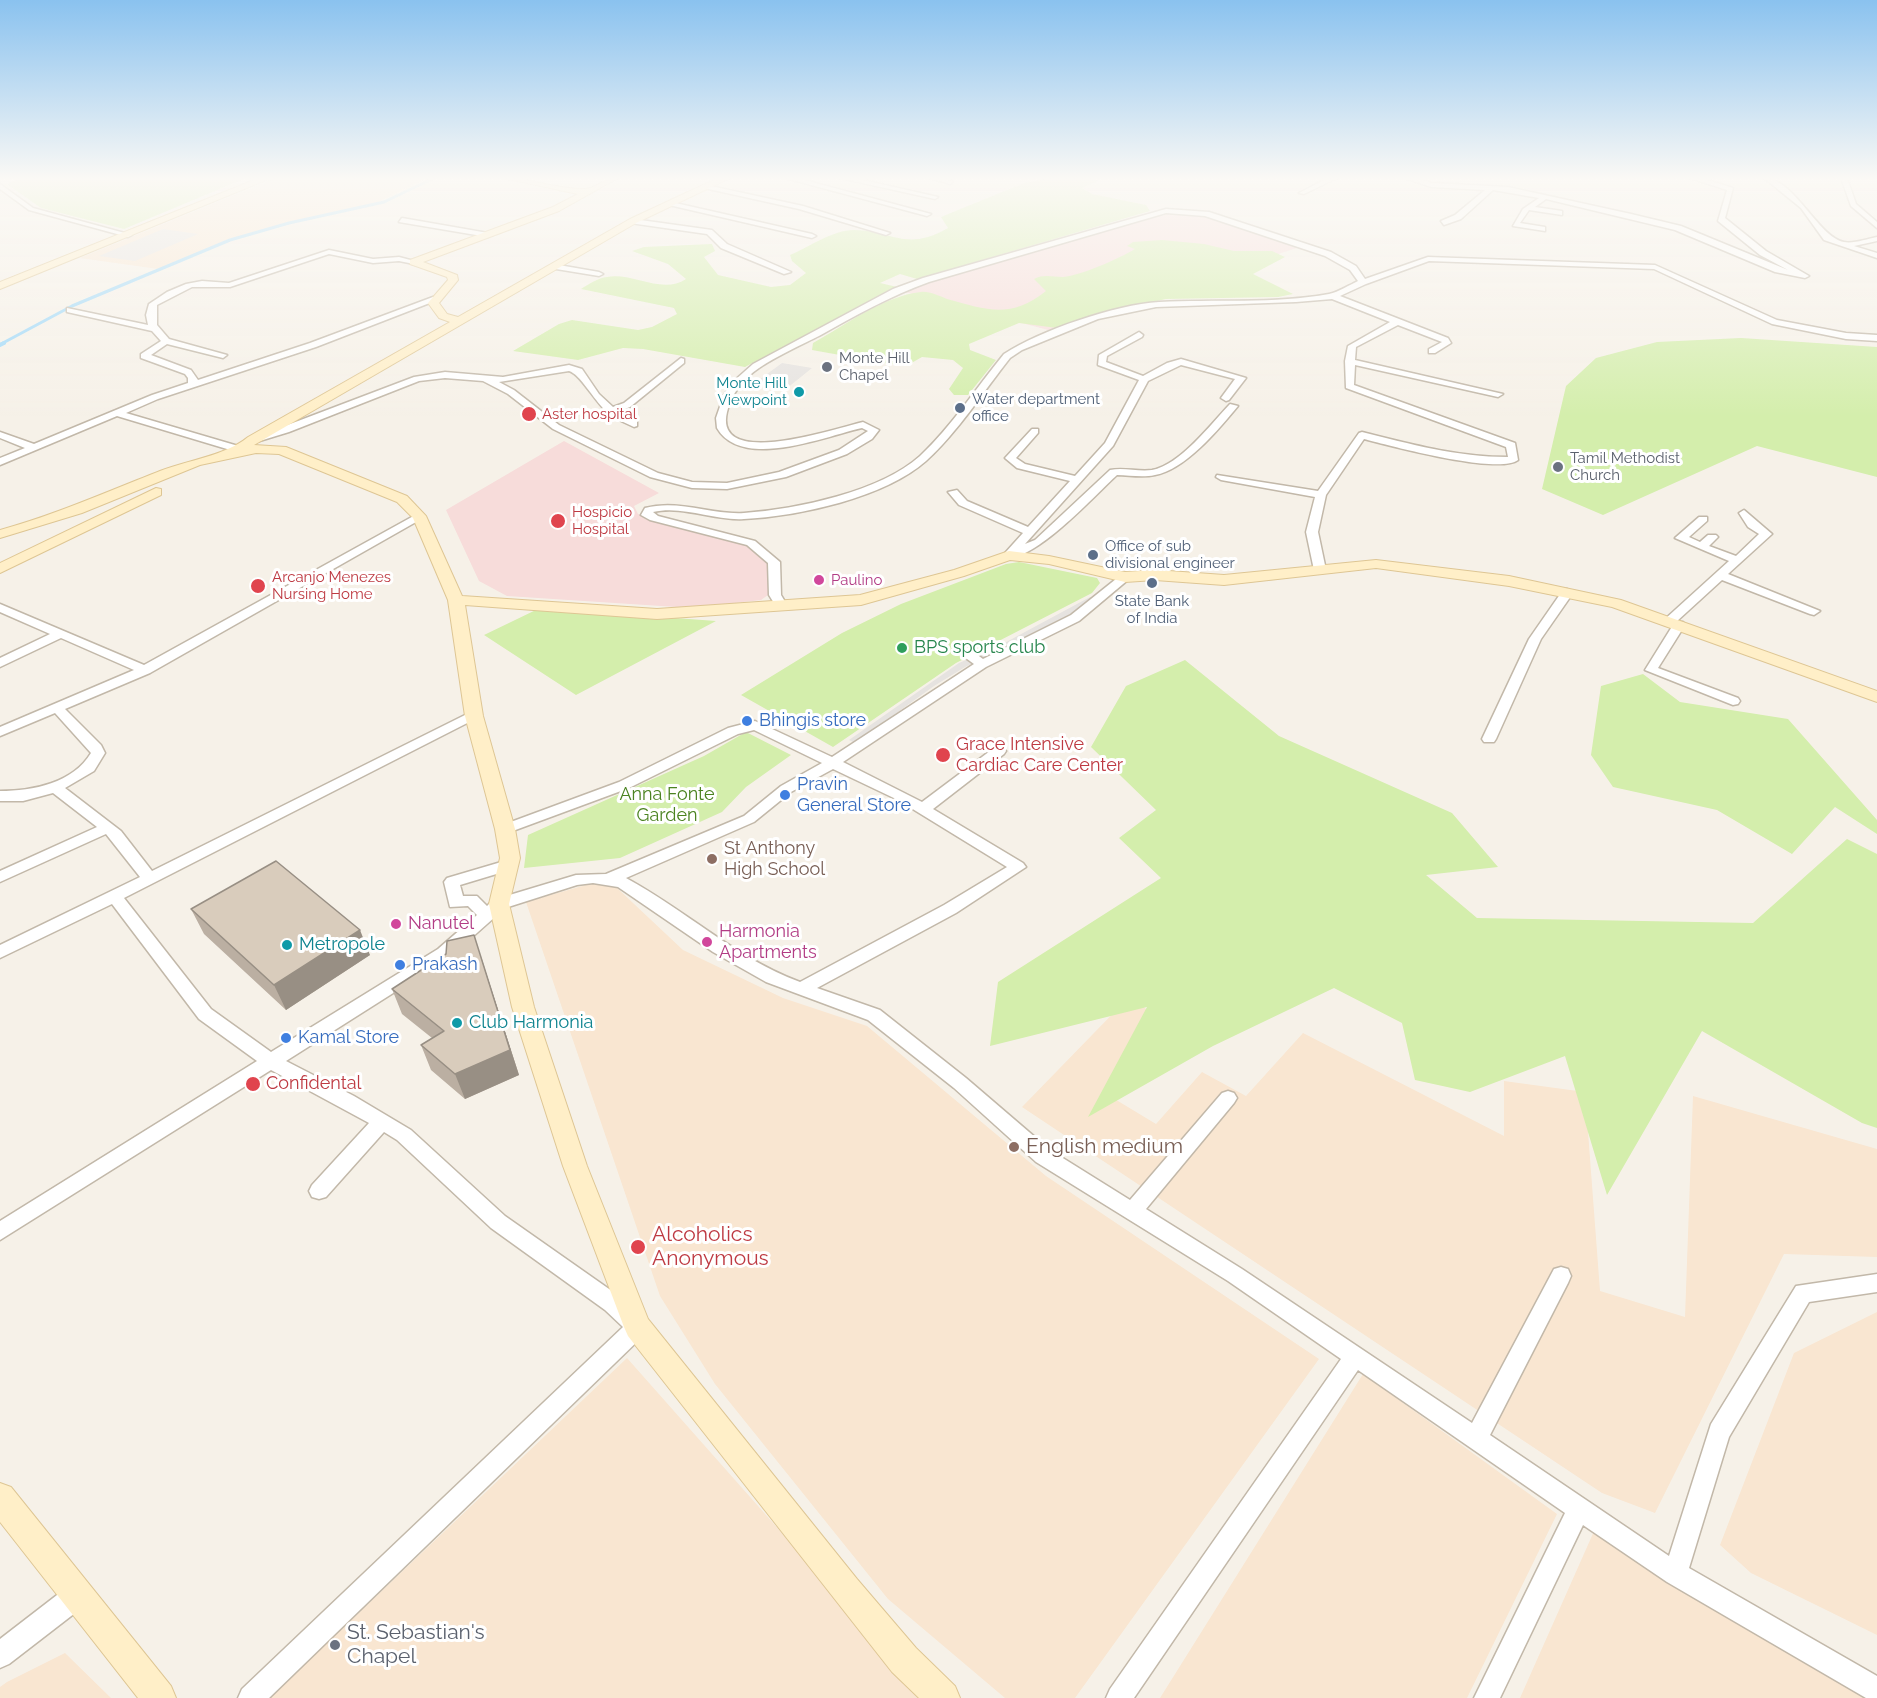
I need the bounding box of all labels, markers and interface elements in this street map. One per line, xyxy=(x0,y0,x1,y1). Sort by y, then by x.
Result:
place label: Monte Hill Chapel xyxy=(839,349,910,384)
marker: Monte Hill Chapel xyxy=(820,360,834,374)
place label: Monte Hill Viewpoint xyxy=(716,374,787,409)
marker: Monte Hill Viewpoint xyxy=(792,385,806,399)
place label: Water department office xyxy=(972,390,1100,425)
marker: Water department office xyxy=(953,401,967,415)
marker: Aster hospital xyxy=(520,405,538,423)
place label: Aster hospital xyxy=(542,405,637,423)
place label: Tamil Methodist Church xyxy=(1570,449,1680,484)
marker: Tamil Methodist Church xyxy=(1551,460,1565,474)
place label: Hospicio Hospital xyxy=(572,503,632,538)
marker: Hospicio Hospital xyxy=(549,512,567,530)
place label: Office of sub divisional engineer xyxy=(1105,537,1235,572)
marker: Office of sub divisional engineer xyxy=(1086,548,1100,562)
place label: Arcanjo Menezes Nursing Home xyxy=(272,568,391,603)
place label: Paulino xyxy=(831,571,882,589)
marker: Paulino xyxy=(812,573,826,587)
marker: State Bank of India xyxy=(1145,576,1159,590)
marker: Arcanjo Menezes Nursing Home xyxy=(249,577,267,595)
place label: State Bank of India xyxy=(1115,592,1189,627)
place label: BPS sports club xyxy=(914,637,1045,659)
marker: BPS sports club xyxy=(895,641,909,655)
place label: Bhingis store xyxy=(759,710,866,732)
marker: Bhingis store xyxy=(740,714,754,728)
place label: Grace Intensive Cardiac Care Center xyxy=(956,734,1123,777)
marker: Grace Intensive Cardiac Care Center xyxy=(934,746,952,764)
place label: Pravin General Store xyxy=(797,774,911,816)
park label: Anna Fonte Garden xyxy=(619,784,715,826)
marker: Pravin General Store xyxy=(778,788,792,802)
place label: St Anthony High School xyxy=(724,838,825,880)
marker: St Anthony High School xyxy=(705,852,719,866)
place label: Nanutel xyxy=(408,913,474,935)
marker: Nanutel xyxy=(389,917,403,931)
place label: Harmonia Apartments xyxy=(719,921,817,964)
place label: Metropole xyxy=(299,934,385,956)
marker: Harmonia Apartments xyxy=(700,935,714,949)
marker: Metropole xyxy=(280,938,294,952)
place label: Prakash xyxy=(412,954,478,976)
marker: Prakash xyxy=(393,958,407,972)
place label: Club Harmonia xyxy=(469,1012,593,1034)
marker: Club Harmonia xyxy=(450,1016,464,1030)
place label: Kamal Store xyxy=(298,1027,399,1049)
marker: Kamal Store xyxy=(279,1031,293,1045)
place label: Confidental xyxy=(266,1073,361,1095)
marker: Confidental xyxy=(244,1075,262,1093)
place label: English medium xyxy=(1026,1134,1183,1160)
marker: English medium xyxy=(1007,1140,1021,1154)
place label: Alcoholics Anonymous xyxy=(652,1222,769,1272)
marker: Alcoholics Anonymous xyxy=(629,1238,647,1256)
place label: St. Sebastian's Chapel xyxy=(347,1620,485,1670)
marker: St. Sebastian's Chapel xyxy=(328,1638,342,1652)

